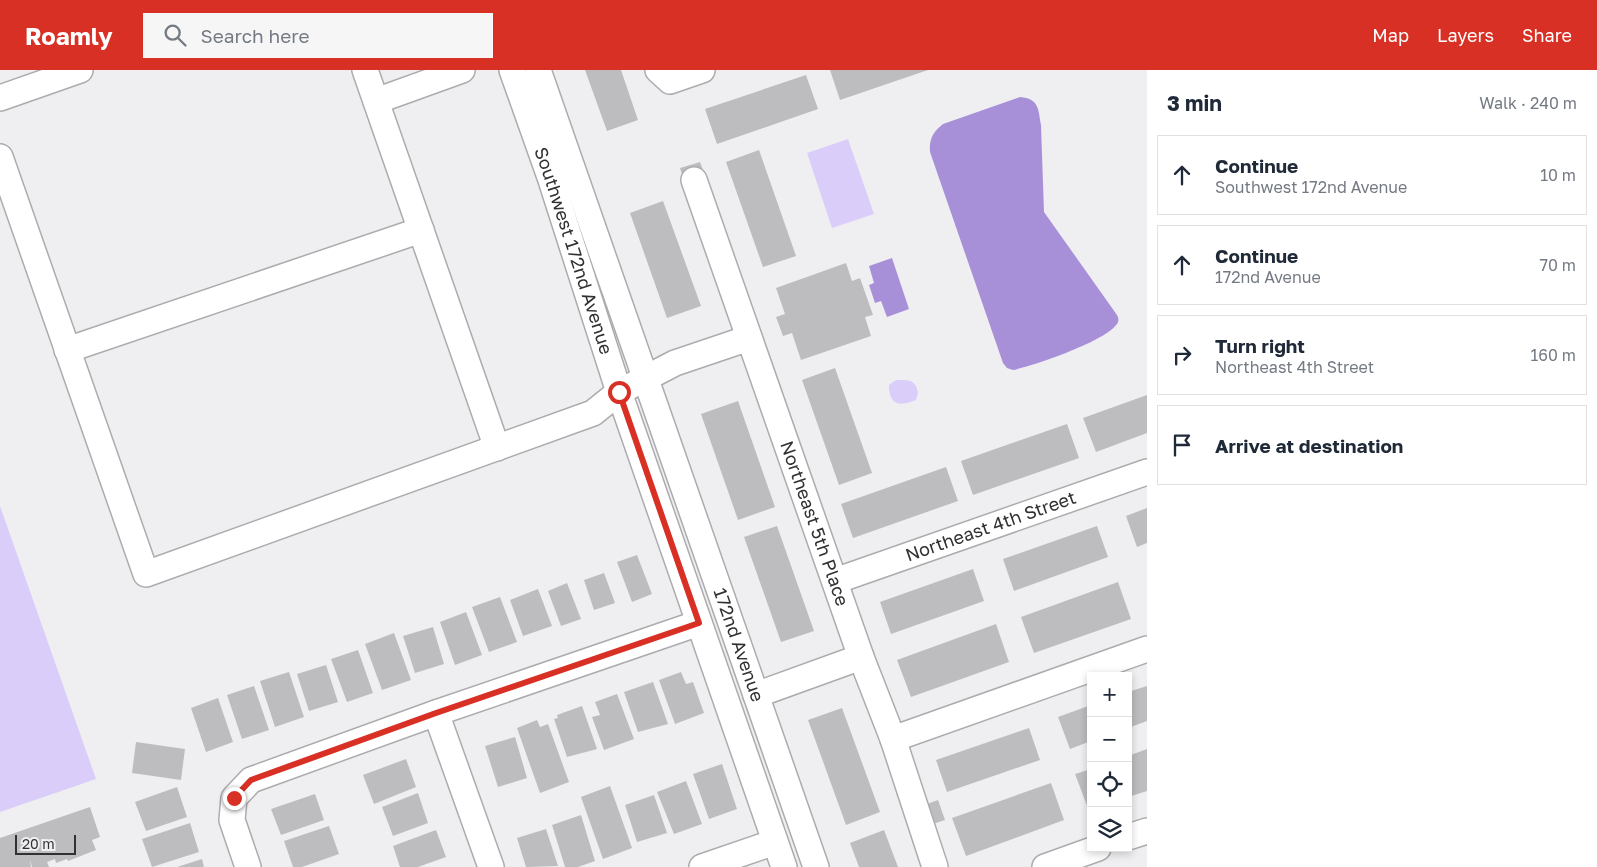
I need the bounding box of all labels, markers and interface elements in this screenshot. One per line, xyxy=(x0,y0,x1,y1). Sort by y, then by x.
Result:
search box xyxy=(143,13,493,58)
text: Roamly xyxy=(25,21,113,50)
icon: search xyxy=(161,21,189,49)
text: Search here xyxy=(201,24,309,47)
text: Map xyxy=(1372,24,1409,46)
text: Layers xyxy=(1437,24,1494,46)
text: Share xyxy=(1522,24,1572,46)
text: 3 min xyxy=(1167,90,1222,116)
text: Walk · 240 m xyxy=(1479,93,1577,113)
street label: Southwest 172nd Avenue xyxy=(530,144,618,357)
text: Continue xyxy=(1215,154,1298,177)
icon: ahead xyxy=(1168,161,1196,189)
text: 10 m xyxy=(1540,165,1576,185)
text: Southwest 172nd Avenue xyxy=(1215,177,1407,197)
text: Continue xyxy=(1215,244,1298,267)
icon: ahead xyxy=(1168,251,1196,279)
text: 70 m xyxy=(1539,255,1576,275)
text: 172nd Avenue xyxy=(1215,267,1321,287)
text: Turn right xyxy=(1215,334,1305,357)
icon: right xyxy=(1168,341,1196,369)
text: 160 m xyxy=(1530,345,1576,365)
text: Northeast 4th Street xyxy=(1215,357,1374,377)
route start xyxy=(608,381,631,404)
icon: arrive xyxy=(1168,431,1196,459)
text: Arrive at destination xyxy=(1215,434,1403,457)
street label: Northeast 5th Place xyxy=(776,438,854,609)
street label: Northeast 4th Street xyxy=(902,486,1079,566)
street label: 172nd Avenue xyxy=(710,585,769,704)
map controls xyxy=(1087,672,1132,852)
button: + xyxy=(1087,672,1132,717)
button: − xyxy=(1087,717,1132,762)
button: locate xyxy=(1087,762,1132,807)
route end xyxy=(223,787,246,810)
button: layers xyxy=(1087,807,1132,852)
scale bar xyxy=(15,832,76,855)
text: 20 m xyxy=(22,835,55,852)

